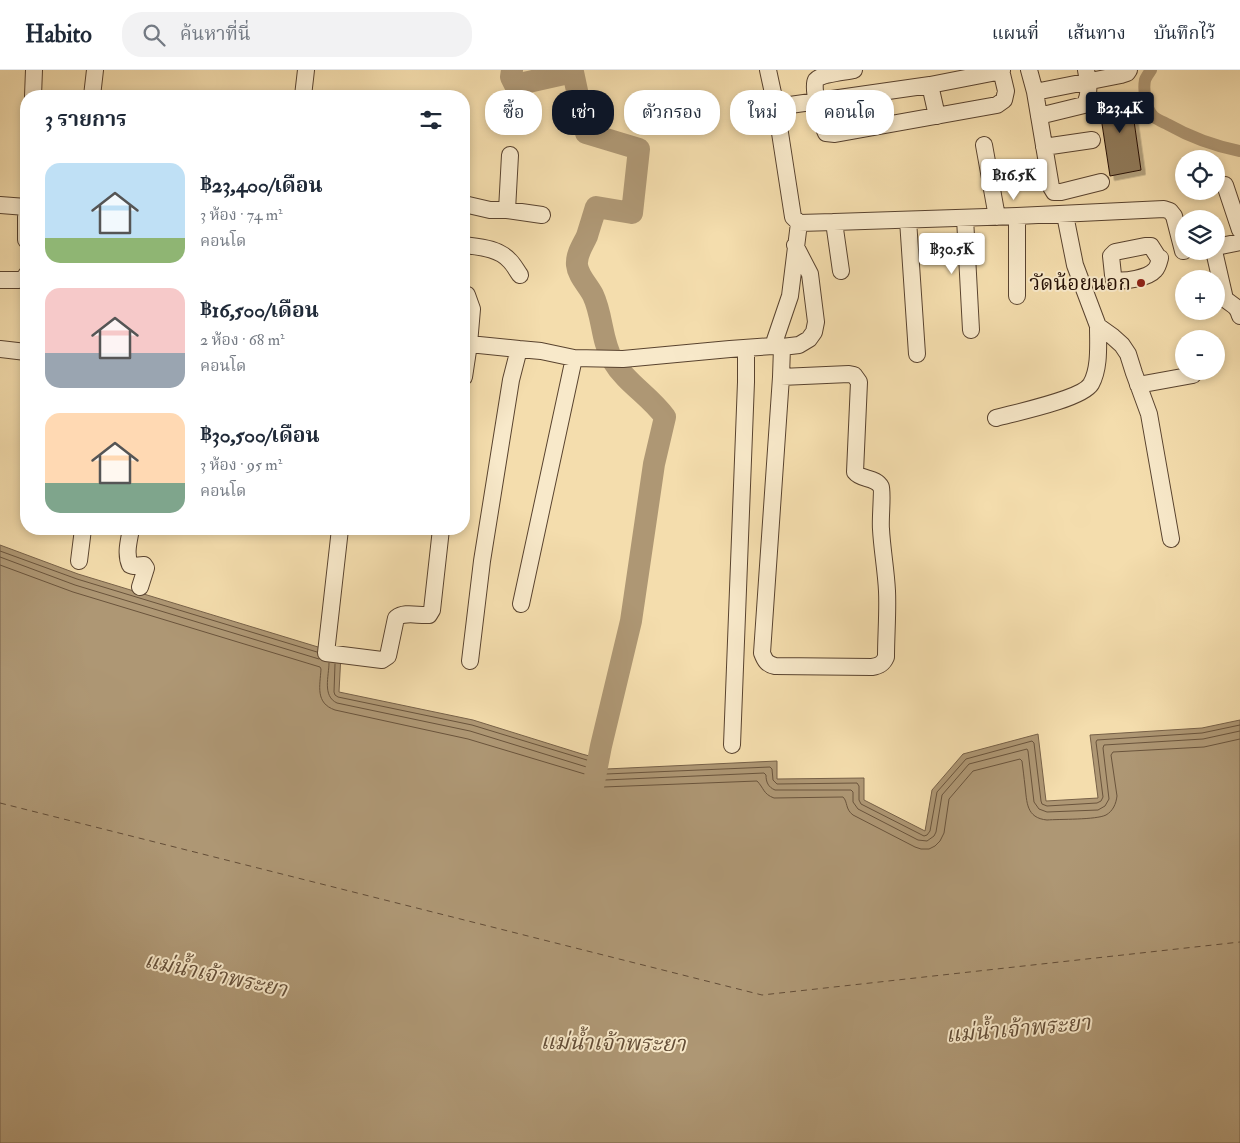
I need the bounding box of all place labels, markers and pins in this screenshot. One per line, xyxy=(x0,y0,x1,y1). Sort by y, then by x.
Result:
pin: ฿23.4K xyxy=(1079,92,1161,134)
pin: ฿16.5K xyxy=(973,158,1055,201)
pin: ฿30.5K xyxy=(911,232,993,275)
place label: วัดน้อยนอก xyxy=(1029,270,1131,297)
marker: วัดน้อยนอก xyxy=(1135,277,1147,289)

